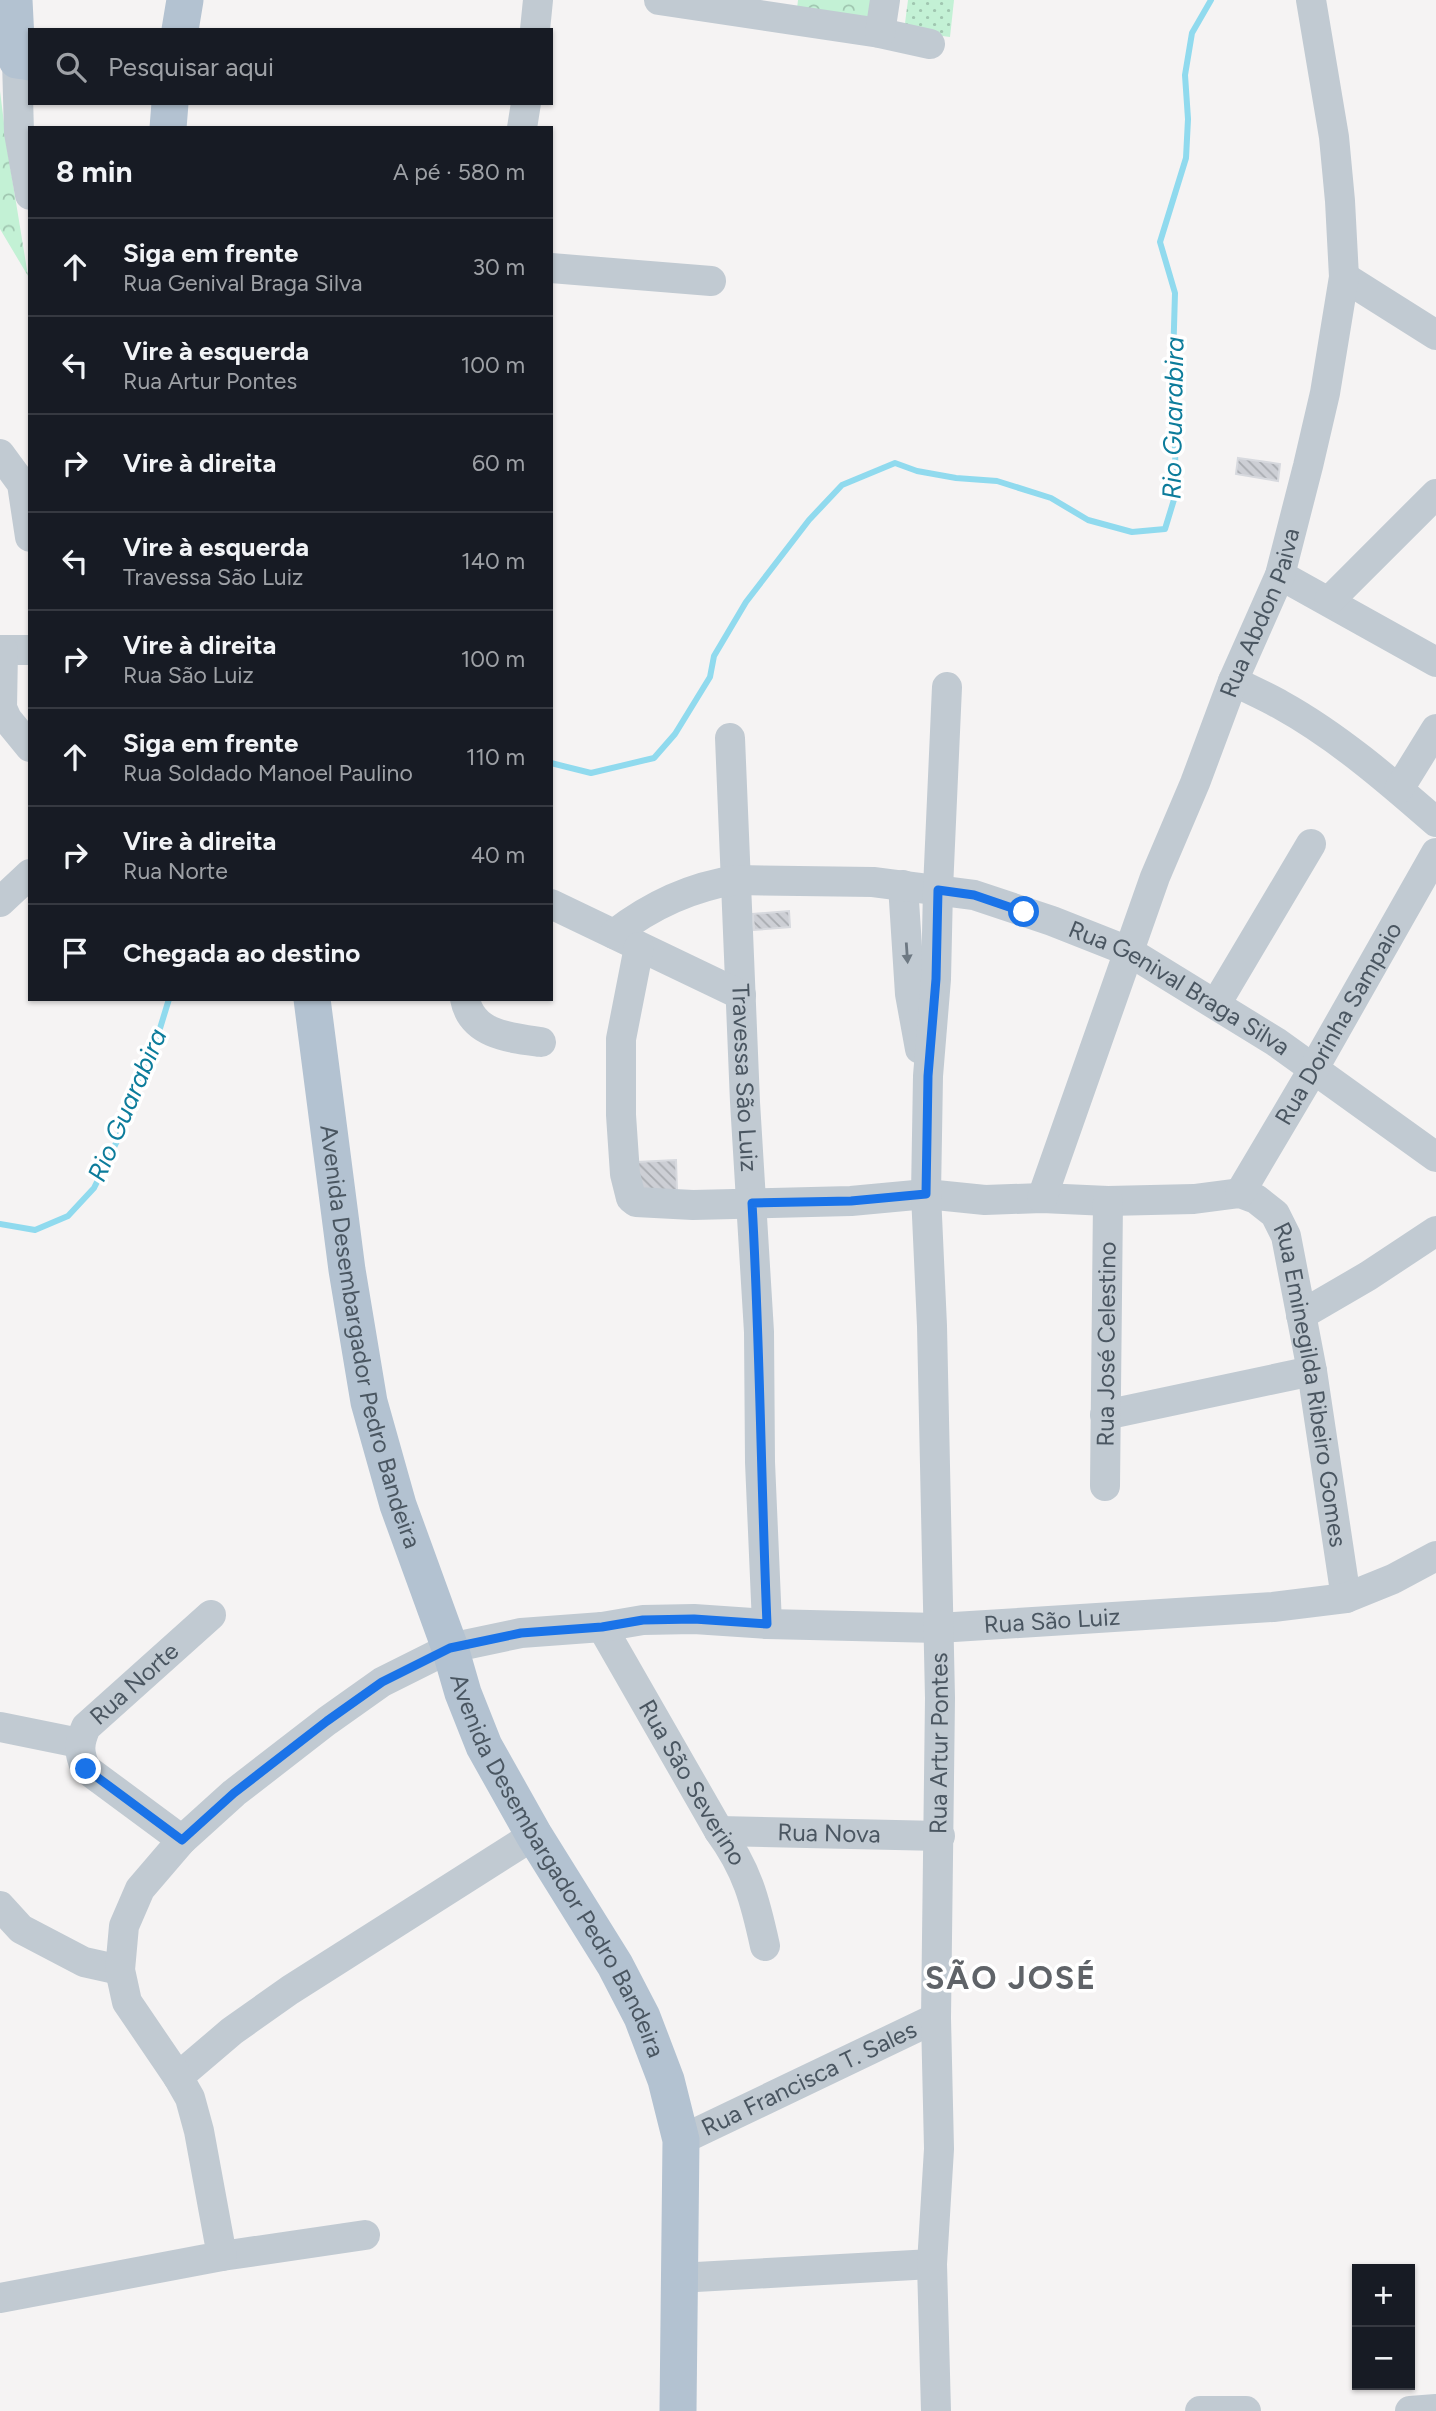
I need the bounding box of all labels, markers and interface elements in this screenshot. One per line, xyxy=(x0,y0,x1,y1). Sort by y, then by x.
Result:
search box xyxy=(28,28,553,105)
icon: search xyxy=(52,48,90,86)
text: Pesquisar aqui xyxy=(108,51,274,83)
text: 8 min xyxy=(56,153,133,190)
text: A pé · 580 m xyxy=(393,158,525,186)
text: Siga em frente xyxy=(123,237,298,269)
icon: ahead xyxy=(56,248,94,286)
text: 30 m xyxy=(472,253,525,281)
text: Rua Genival Braga Silva xyxy=(123,269,362,297)
text: Vire à esquerda xyxy=(123,335,309,367)
water label: Rio Guarabira xyxy=(1156,336,1190,500)
icon: left xyxy=(56,346,94,384)
text: 100 m xyxy=(461,351,525,379)
text: Rua Artur Pontes xyxy=(123,367,297,395)
icon: right xyxy=(56,444,94,482)
text: Vire à direita xyxy=(123,447,276,479)
text: 60 m xyxy=(472,449,525,477)
street label: Rua Abdon Paiva xyxy=(1213,525,1305,701)
text: Vire à esquerda xyxy=(123,531,309,563)
icon: left xyxy=(56,542,94,580)
text: 140 m xyxy=(461,547,525,575)
text: Travessa São Luiz xyxy=(123,563,303,591)
text: Vire à direita xyxy=(123,629,276,661)
icon: right xyxy=(56,640,94,678)
text: 100 m xyxy=(461,645,525,673)
text: Rua São Luiz xyxy=(123,661,254,689)
text: Siga em frente xyxy=(123,727,298,759)
icon: ahead xyxy=(56,738,94,776)
text: 110 m xyxy=(466,743,525,771)
text: Rua Soldado Manoel Paulino xyxy=(123,759,413,787)
text: Vire à direita xyxy=(123,825,276,857)
icon: right xyxy=(56,836,94,874)
text: 40 m xyxy=(471,841,525,869)
text: Rua Norte xyxy=(123,857,228,885)
route start xyxy=(1008,896,1039,927)
street label: Rua Genival Braga Silva xyxy=(1065,914,1296,1061)
street label: Rua Dorinha Sampaio xyxy=(1269,917,1408,1130)
icon: arrive xyxy=(56,934,94,972)
text: Chegada ao destino xyxy=(123,937,360,969)
one-way arrow xyxy=(902,943,913,965)
street label: Travessa São Luiz xyxy=(726,983,764,1173)
water label: Rio Guarabira xyxy=(80,1024,174,1186)
street label: Avenida Desembargador Pedro Bandeira xyxy=(314,1123,427,1552)
street label: Rua Eminegilda Ribeiro Gomes xyxy=(1267,1217,1353,1549)
street label: Rua José Celestino xyxy=(1090,1241,1122,1447)
street label: Rua São Luiz xyxy=(983,1602,1121,1639)
street label: Rua Norte xyxy=(84,1636,184,1731)
street label: Rua Artur Pontes xyxy=(923,1652,954,1834)
street label: Avenida Desembargador Pedro Bandeira xyxy=(444,1670,671,2061)
street label: Rua São Severino xyxy=(633,1694,753,1870)
route end xyxy=(70,1753,101,1784)
street label: Rua Nova xyxy=(777,1817,881,1849)
district label: SÃO JOSÉ xyxy=(925,1959,1097,1997)
street label: Rua Francisca T. Sales xyxy=(697,2014,921,2142)
map controls xyxy=(1352,2264,1415,2390)
button: + xyxy=(1352,2264,1415,2327)
button: − xyxy=(1352,2327,1415,2390)

